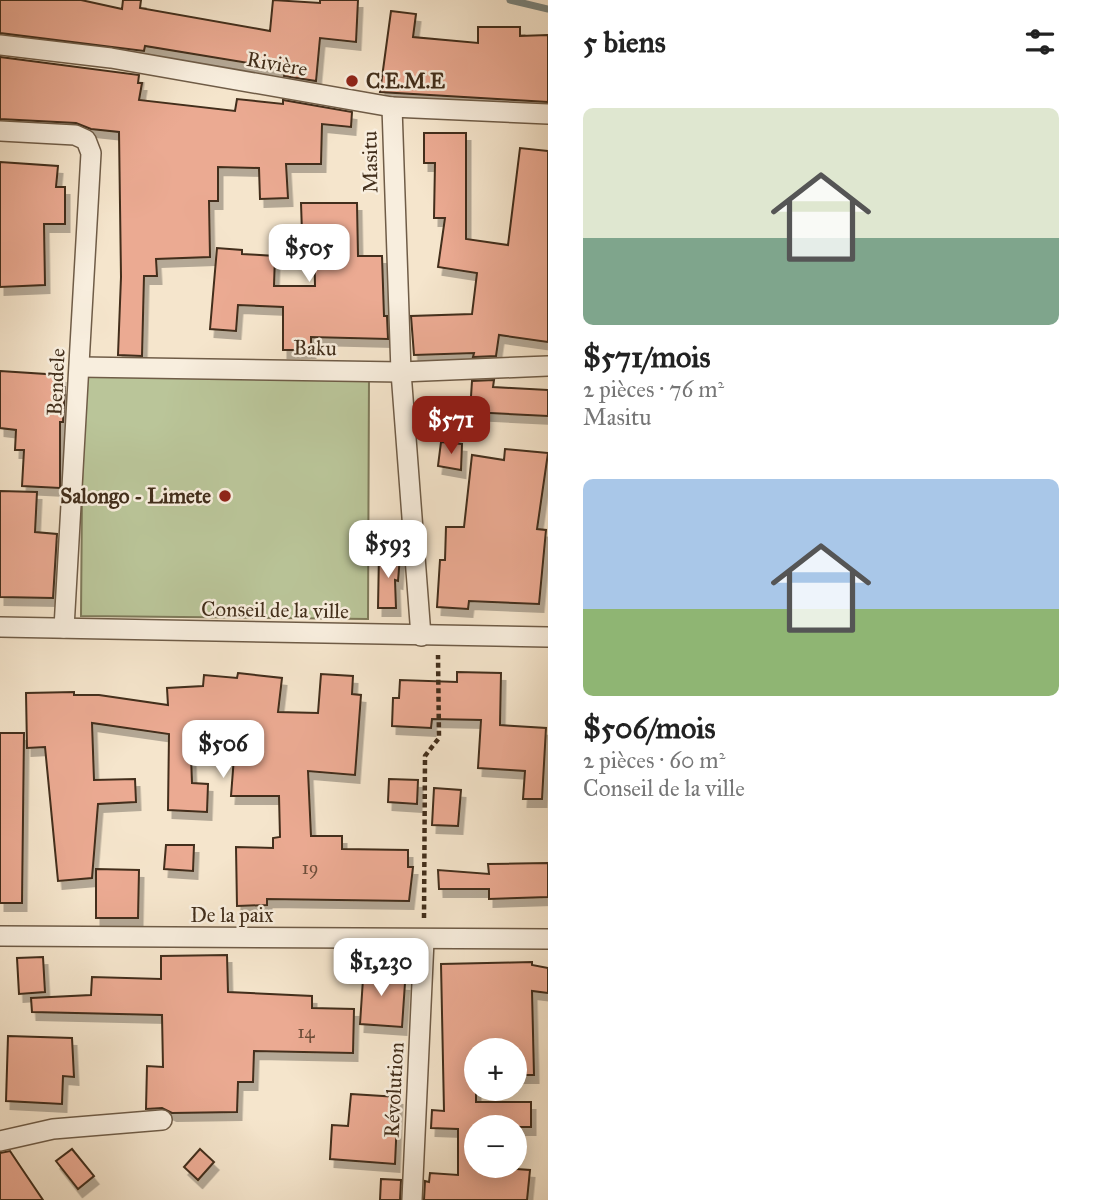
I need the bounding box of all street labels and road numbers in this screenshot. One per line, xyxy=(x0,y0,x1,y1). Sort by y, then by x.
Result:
street label: Rivière xyxy=(245,46,310,82)
street label: Masitu xyxy=(356,131,384,193)
street label: Baku xyxy=(293,335,337,361)
street label: Bendele xyxy=(41,347,71,416)
street label: Conseil de la ville xyxy=(201,596,349,624)
street label: De la paix xyxy=(190,902,274,928)
street label: Révolution xyxy=(379,1041,409,1139)

